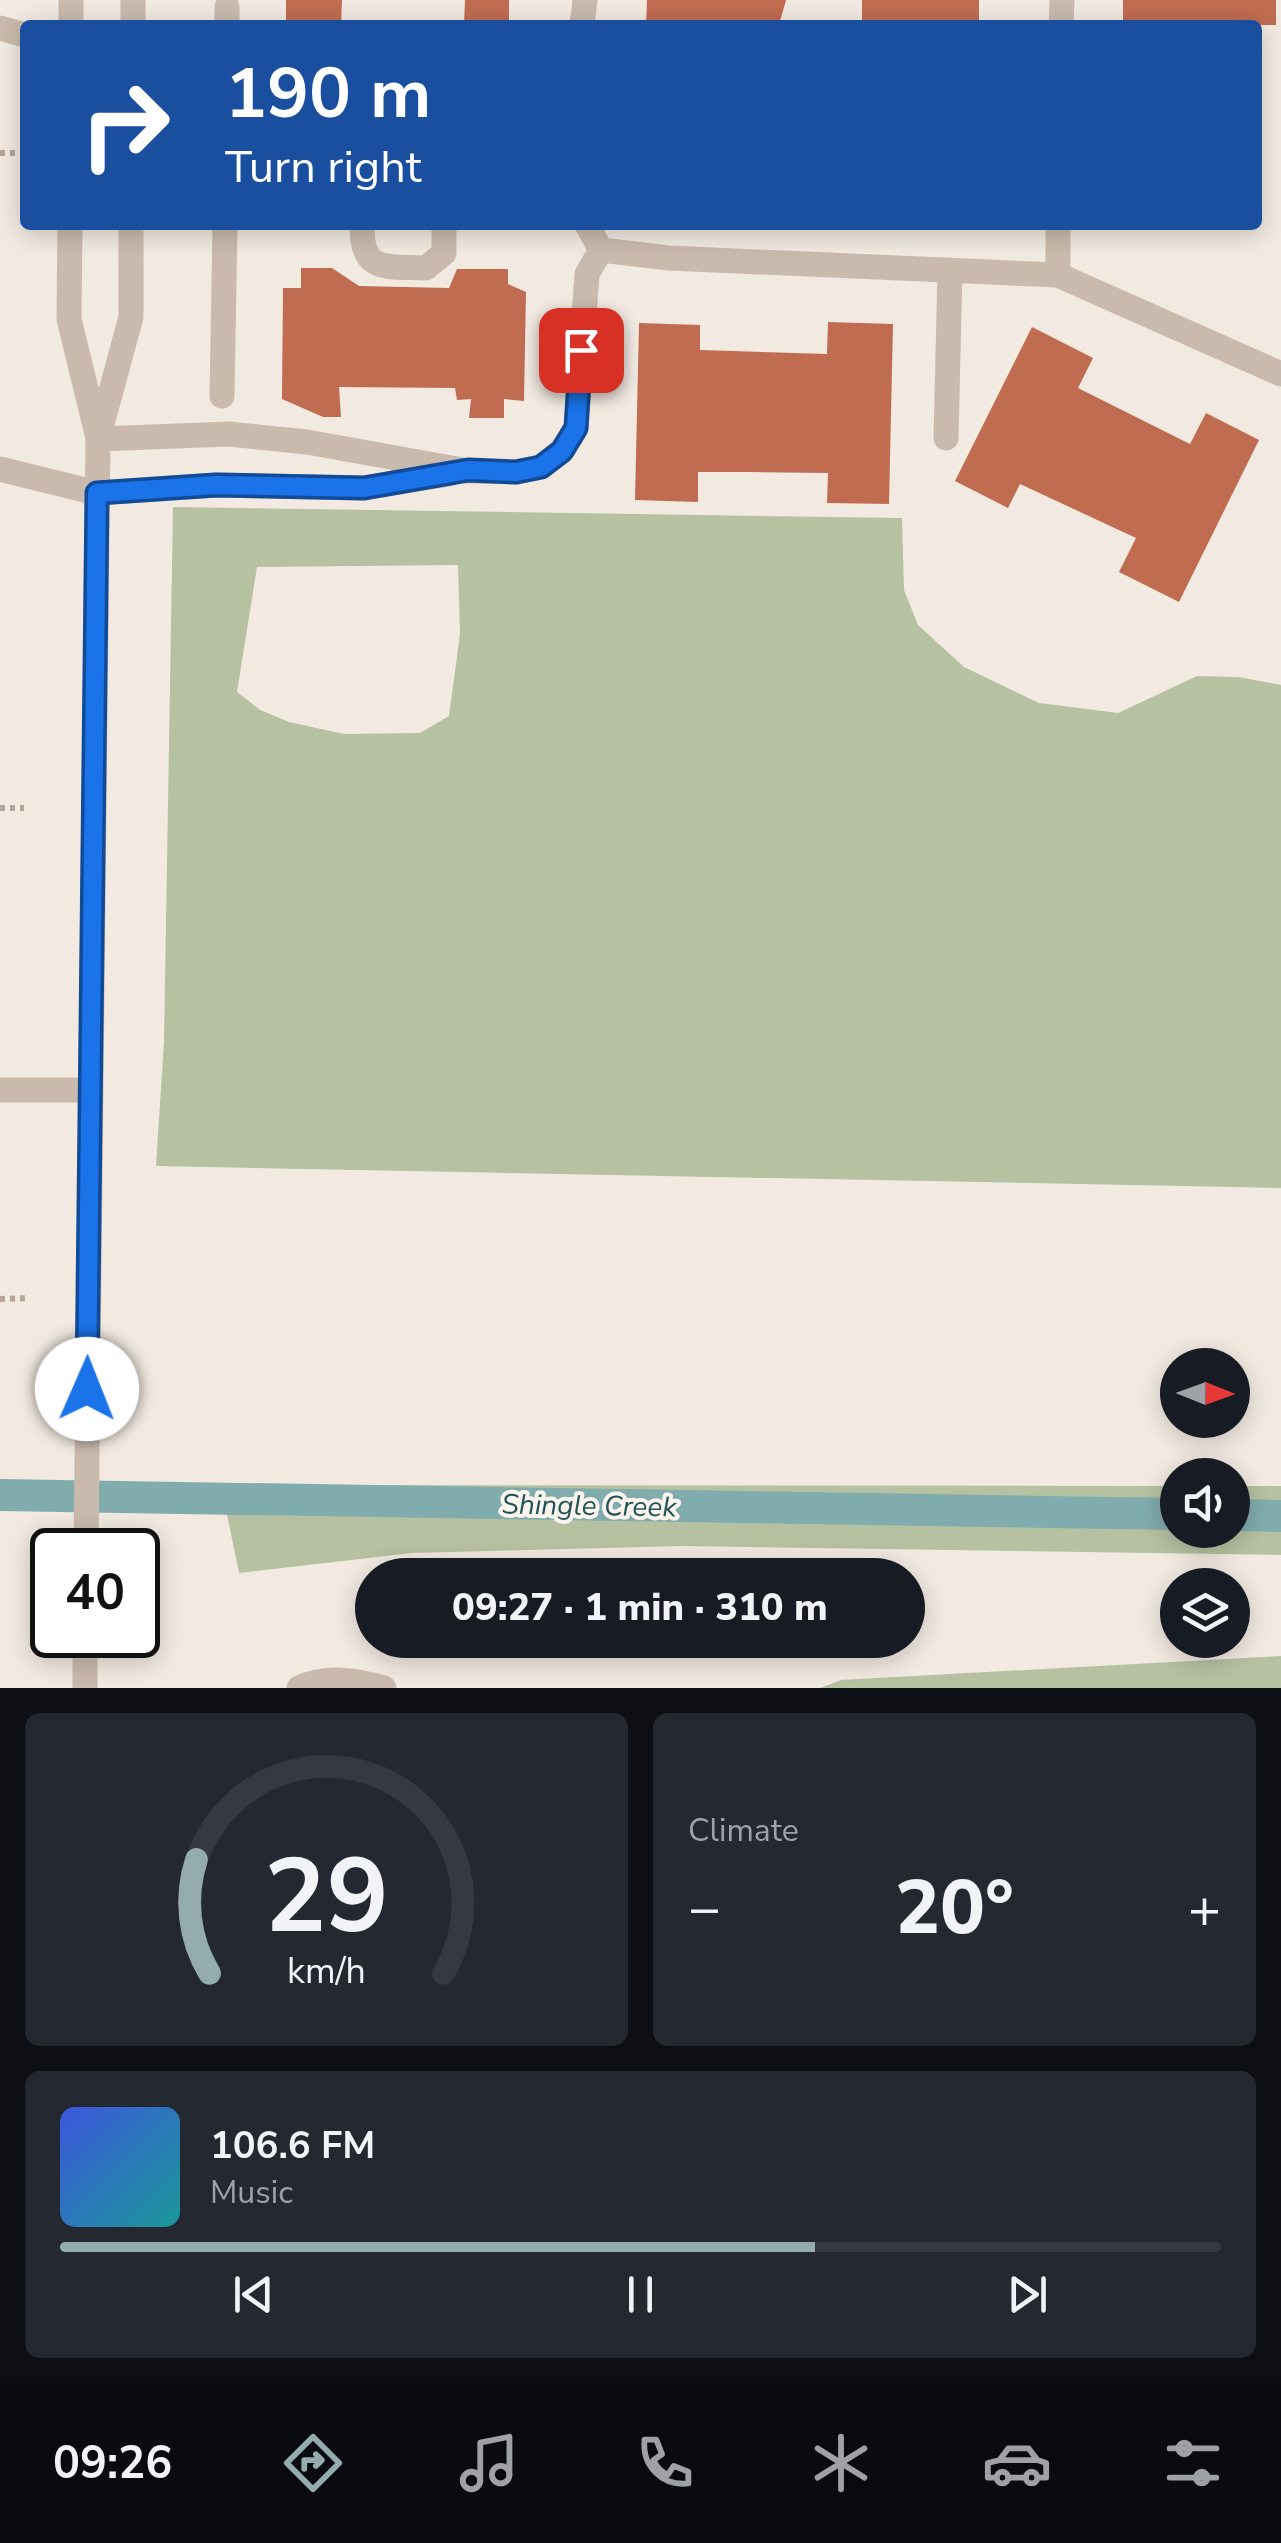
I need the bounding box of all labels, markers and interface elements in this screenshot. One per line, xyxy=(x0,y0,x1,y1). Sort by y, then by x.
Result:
text: 190 m xyxy=(225,46,431,142)
icon: right xyxy=(60,60,190,190)
text: Turn right xyxy=(225,137,422,198)
pin xyxy=(539,308,624,393)
icon: arrive xyxy=(554,323,609,378)
position arrow xyxy=(35,1337,139,1441)
north arrow xyxy=(1160,1348,1250,1438)
map controls xyxy=(1160,1348,1250,1658)
button: sound xyxy=(1160,1458,1250,1548)
water label: Shingle Creek xyxy=(501,1485,678,1527)
speed limit sign: 40 xyxy=(30,1528,160,1658)
button: layers xyxy=(1160,1568,1250,1658)
text: 09:27 · 1 min · 310 m xyxy=(452,1582,828,1633)
text: Climate xyxy=(688,1809,799,1852)
text: 29 xyxy=(264,1826,389,1968)
text: 20° xyxy=(895,1857,1014,1959)
text: − xyxy=(688,1871,721,1946)
text: + xyxy=(1188,1871,1221,1946)
text: km/h xyxy=(287,1947,366,1996)
text: 106.6 FM xyxy=(210,2120,375,2171)
text: Music xyxy=(210,2171,293,2214)
icon: previous xyxy=(226,2267,281,2322)
icon: pause xyxy=(613,2267,668,2322)
icon: next xyxy=(1000,2267,1055,2322)
icon: directions xyxy=(278,2428,348,2498)
icon: music xyxy=(454,2428,524,2498)
icon: phone xyxy=(630,2428,700,2498)
icon: climate xyxy=(806,2428,876,2498)
icon: car xyxy=(982,2428,1052,2498)
icon: filters xyxy=(1158,2428,1228,2498)
text: 09:26 xyxy=(53,2433,172,2494)

